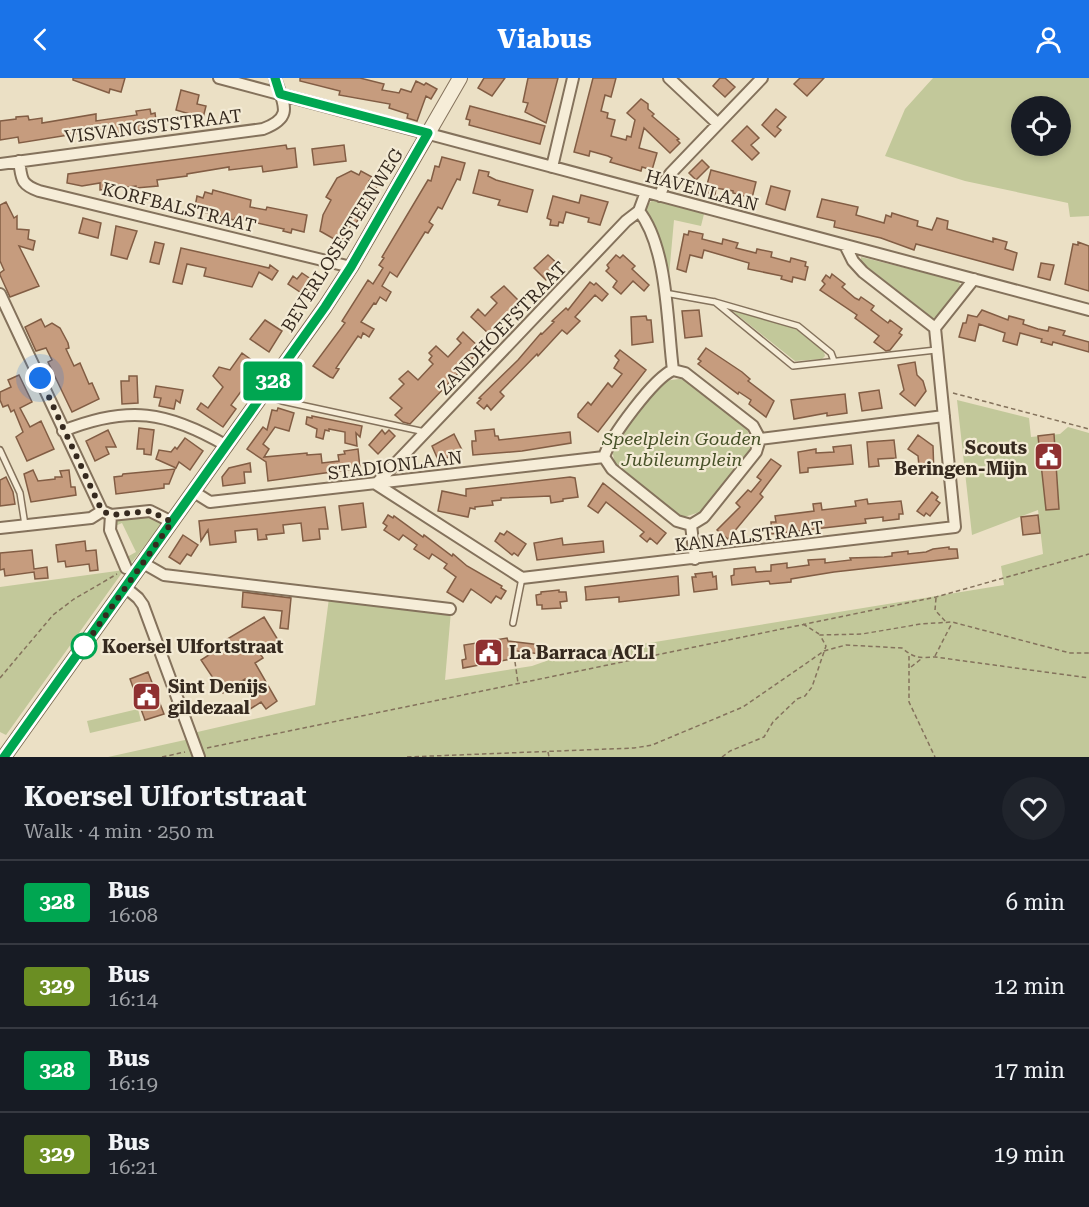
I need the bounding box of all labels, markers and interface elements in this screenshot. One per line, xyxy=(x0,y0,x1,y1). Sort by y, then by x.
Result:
icon: back xyxy=(24,23,57,56)
text: Viabus xyxy=(497,23,592,55)
icon: person xyxy=(1032,23,1065,56)
map controls xyxy=(1011,96,1071,156)
button: locate xyxy=(1011,96,1071,156)
street label: VISVANGSTSTRAAT xyxy=(63,105,243,147)
street label: BEVERLOSESTEENWEG xyxy=(277,144,407,336)
street label: HAVENLAAN xyxy=(643,165,761,215)
street label: KORFBALSTRAAT xyxy=(100,178,258,236)
street label: ZANDHOEFSTRAAT xyxy=(433,257,571,399)
line badge: 328 xyxy=(238,362,308,400)
your location xyxy=(25,363,55,393)
text: 328 xyxy=(255,369,291,393)
park label: Speelplein Gouden Jubileumplein xyxy=(601,428,762,470)
place label: Scouts Beringen-Mijn xyxy=(894,437,1027,479)
public building icon: Scouts Beringen-Mijn xyxy=(1032,441,1064,473)
street label: STADIONLAAN xyxy=(326,446,464,484)
street label: KANAALSTRAAT xyxy=(673,516,825,556)
marker: Koersel Ulfortstraat xyxy=(71,633,97,659)
place label: Koersel Ulfortstraat xyxy=(102,636,284,657)
public building icon: La Barraca ACLI xyxy=(472,636,504,668)
place label: La Barraca ACLI xyxy=(509,642,655,663)
place label: Sint Denijs gildezaal xyxy=(167,676,267,718)
public building icon: Sint Denijs gildezaal xyxy=(131,680,163,712)
button: heart xyxy=(1002,777,1065,840)
text: Koersel Ulfortstraat xyxy=(24,780,307,813)
text: Walk · 4 min · 250 m xyxy=(24,819,214,843)
text: Bus xyxy=(108,878,150,903)
text: 328 xyxy=(39,890,75,914)
text: 6 min xyxy=(1006,890,1065,915)
text: 16:08 xyxy=(108,903,158,927)
text: Bus xyxy=(108,962,150,987)
text: 329 xyxy=(39,974,75,998)
text: 12 min xyxy=(994,974,1065,999)
text: 16:14 xyxy=(108,987,158,1011)
text: Bus xyxy=(108,1046,150,1071)
text: 328 xyxy=(39,1058,75,1082)
text: 17 min xyxy=(994,1058,1065,1083)
text: 16:19 xyxy=(108,1071,158,1095)
text: Bus xyxy=(108,1130,150,1155)
text: 329 xyxy=(39,1142,75,1166)
text: 19 min xyxy=(994,1142,1065,1167)
text: 16:21 xyxy=(108,1155,158,1179)

